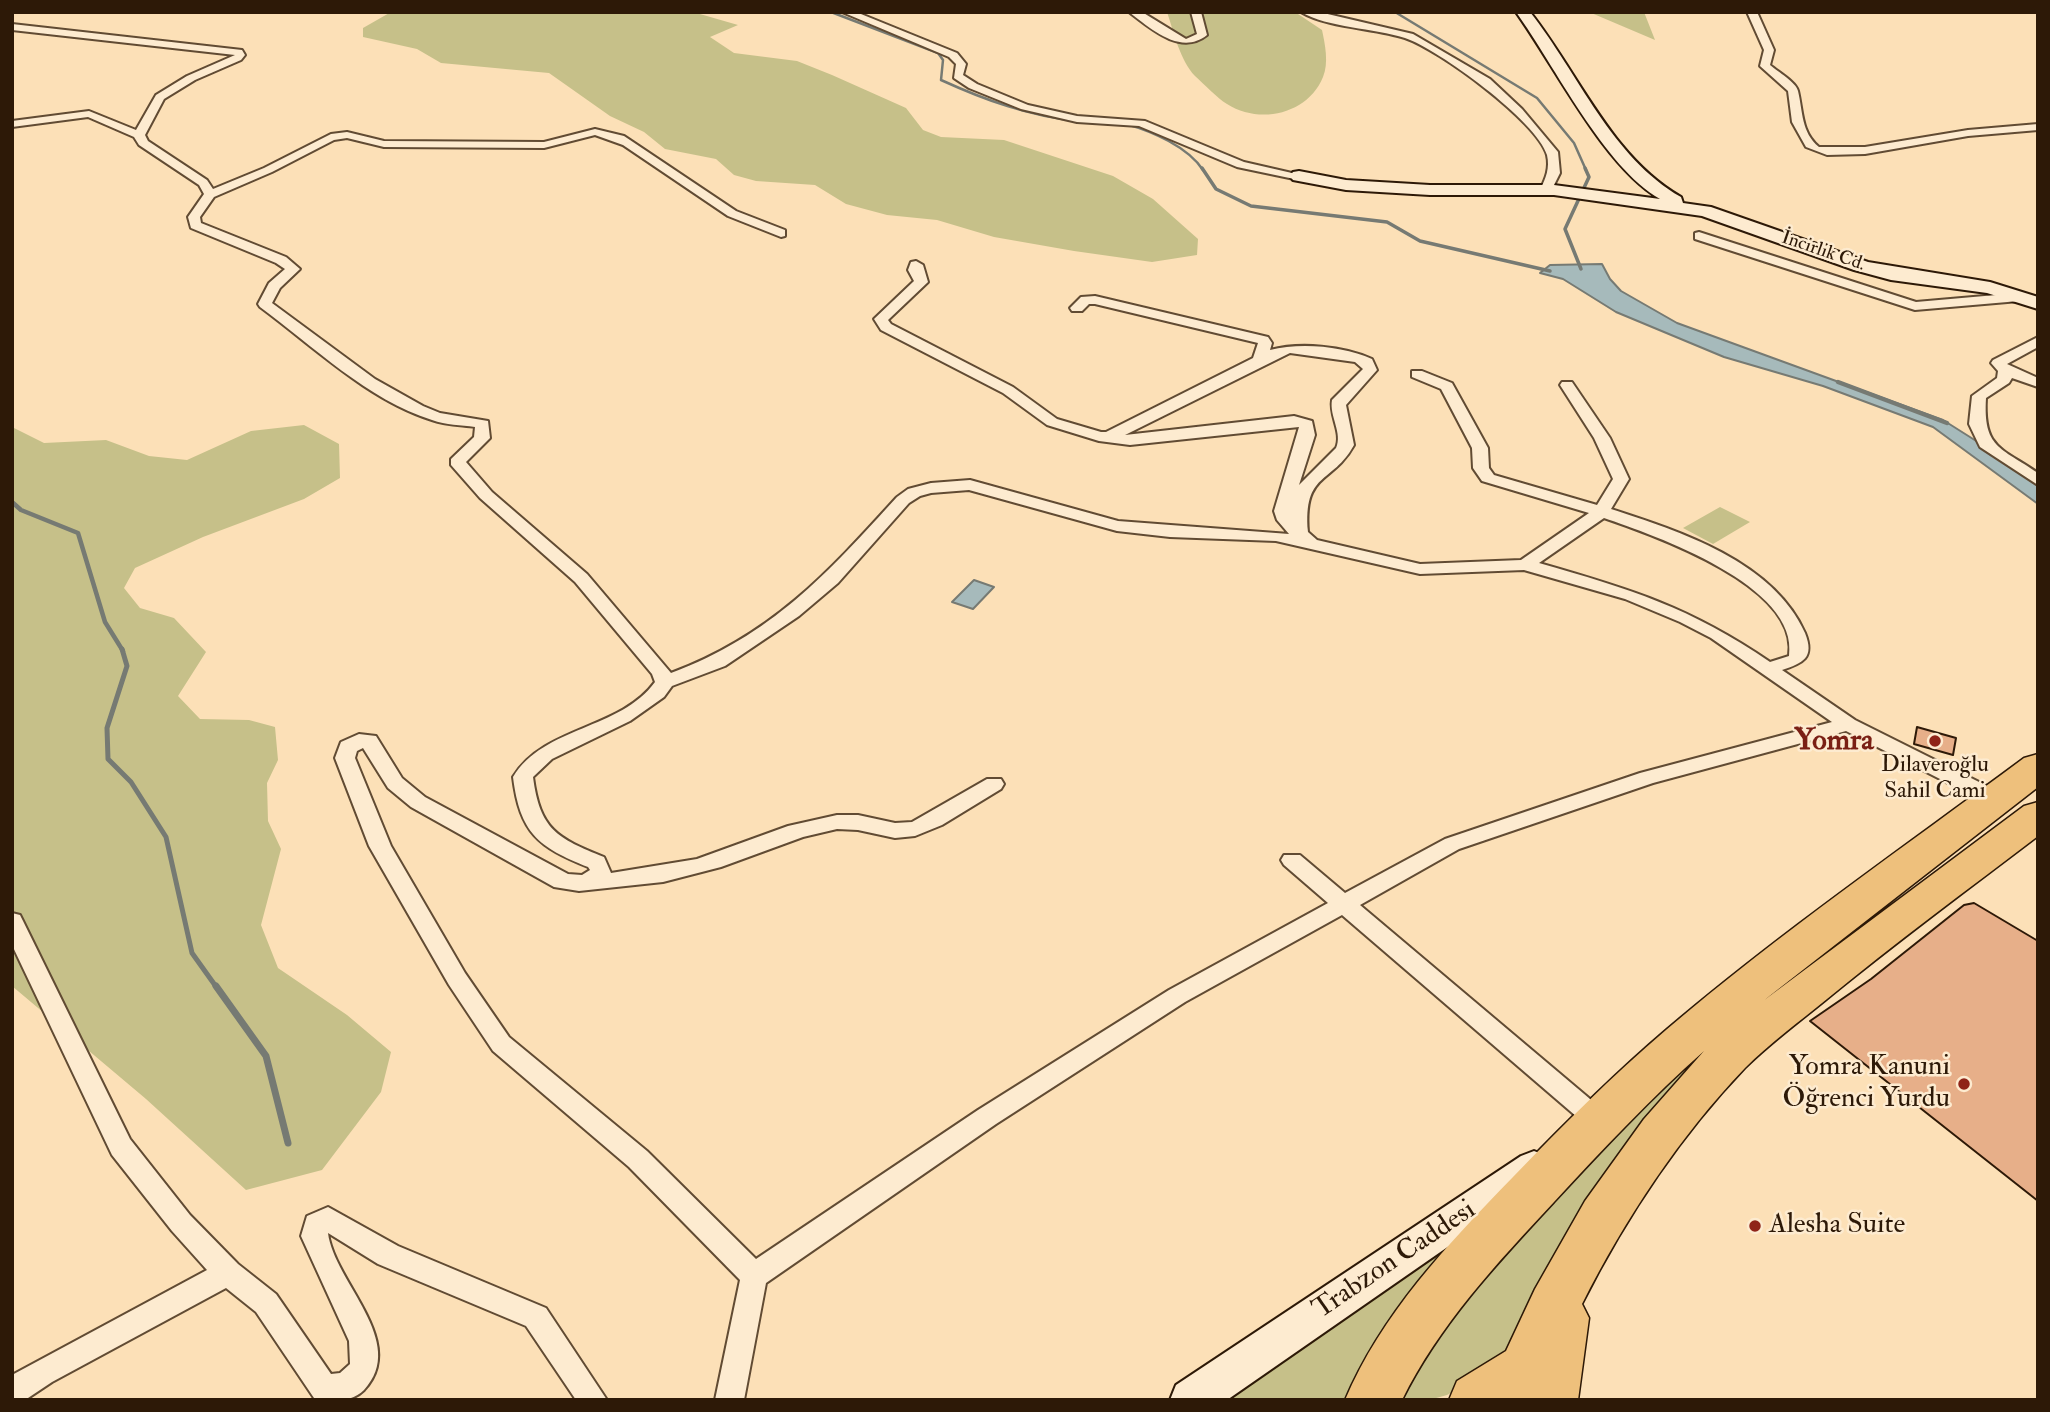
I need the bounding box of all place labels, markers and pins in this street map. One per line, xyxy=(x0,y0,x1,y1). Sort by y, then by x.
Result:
marker: Dilaveroğlu Sahil Cami xyxy=(1927,733,1943,749)
place label: Dilaveroğlu Sahil Cami xyxy=(1881,752,1989,806)
place label: Yomra Kanuni Öğrenci Yurdu xyxy=(1782,1051,1950,1117)
marker: Yomra Kanuni Öğrenci Yurdu xyxy=(1956,1076,1972,1092)
place label: Alesha Suite xyxy=(1769,1209,1905,1243)
marker: Alesha Suite xyxy=(1747,1218,1763,1234)

